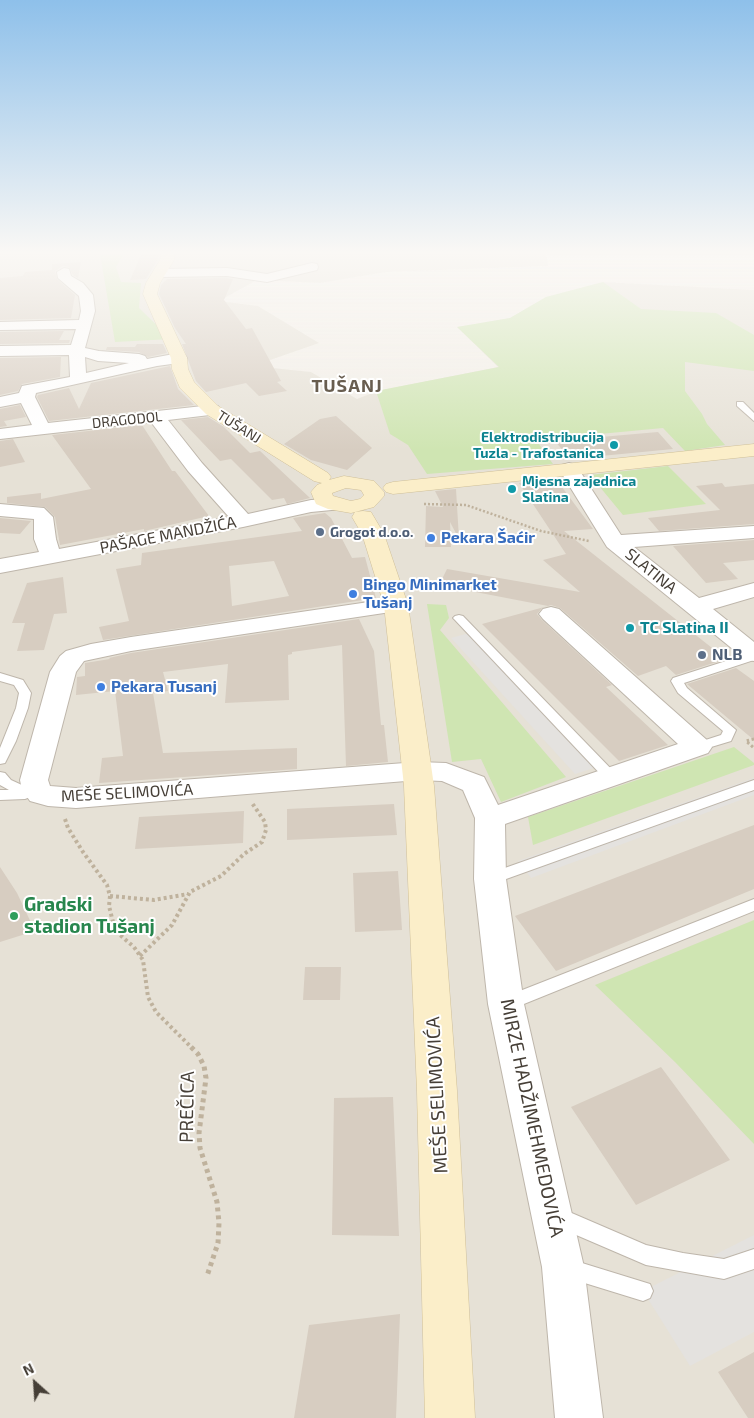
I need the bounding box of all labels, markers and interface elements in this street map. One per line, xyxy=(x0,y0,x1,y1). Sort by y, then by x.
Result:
district label: TUŠANJ xyxy=(311,375,383,397)
street label: TUŠANJ xyxy=(214,407,264,447)
street label: DRAGODOL xyxy=(91,408,163,432)
place label: Elektrodistribucija Tuzla - Trafostanica xyxy=(473,429,604,462)
marker: Elektrodistribucija Tuzla - Trafostanica xyxy=(608,439,620,451)
place label: Mjesna zajednica Slatina xyxy=(522,473,636,506)
marker: Mjesna zajednica Slatina xyxy=(506,483,518,495)
street label: PAŠAGE MANDŽIĆA xyxy=(98,512,238,558)
place label: Grogot d.o.o. xyxy=(330,524,413,540)
marker: Grogot d.o.o. xyxy=(314,526,326,538)
place label: Pekara Šaćir xyxy=(441,528,535,548)
marker: Pekara Šaćir xyxy=(425,532,437,544)
street label: SLATINA xyxy=(621,544,681,598)
place label: Bingo Minimarket Tušanj xyxy=(363,575,497,613)
marker: Bingo Minimarket Tušanj xyxy=(347,588,359,600)
place label: TC Slatina II xyxy=(640,618,729,638)
marker: TC Slatina II xyxy=(624,622,636,634)
place label: NLB xyxy=(712,645,742,665)
marker: NLB xyxy=(696,649,708,661)
place label: Pekara Tusanj xyxy=(111,677,217,697)
marker: Pekara Tusanj xyxy=(95,681,107,693)
street label: MEŠE SELIMOVIĆA xyxy=(60,780,194,806)
place label: Gradski stadion Tušanj xyxy=(24,894,155,938)
marker: Gradski stadion Tušanj xyxy=(8,910,20,922)
street label: MIRZE HADŽIMEHMEDOVIĆA xyxy=(496,997,568,1239)
street label: MEŠE SELIMOVIĆA xyxy=(421,1016,453,1174)
street label: PREČICA xyxy=(175,1071,199,1143)
north arrow xyxy=(10,1358,60,1408)
text: N xyxy=(20,1359,36,1379)

